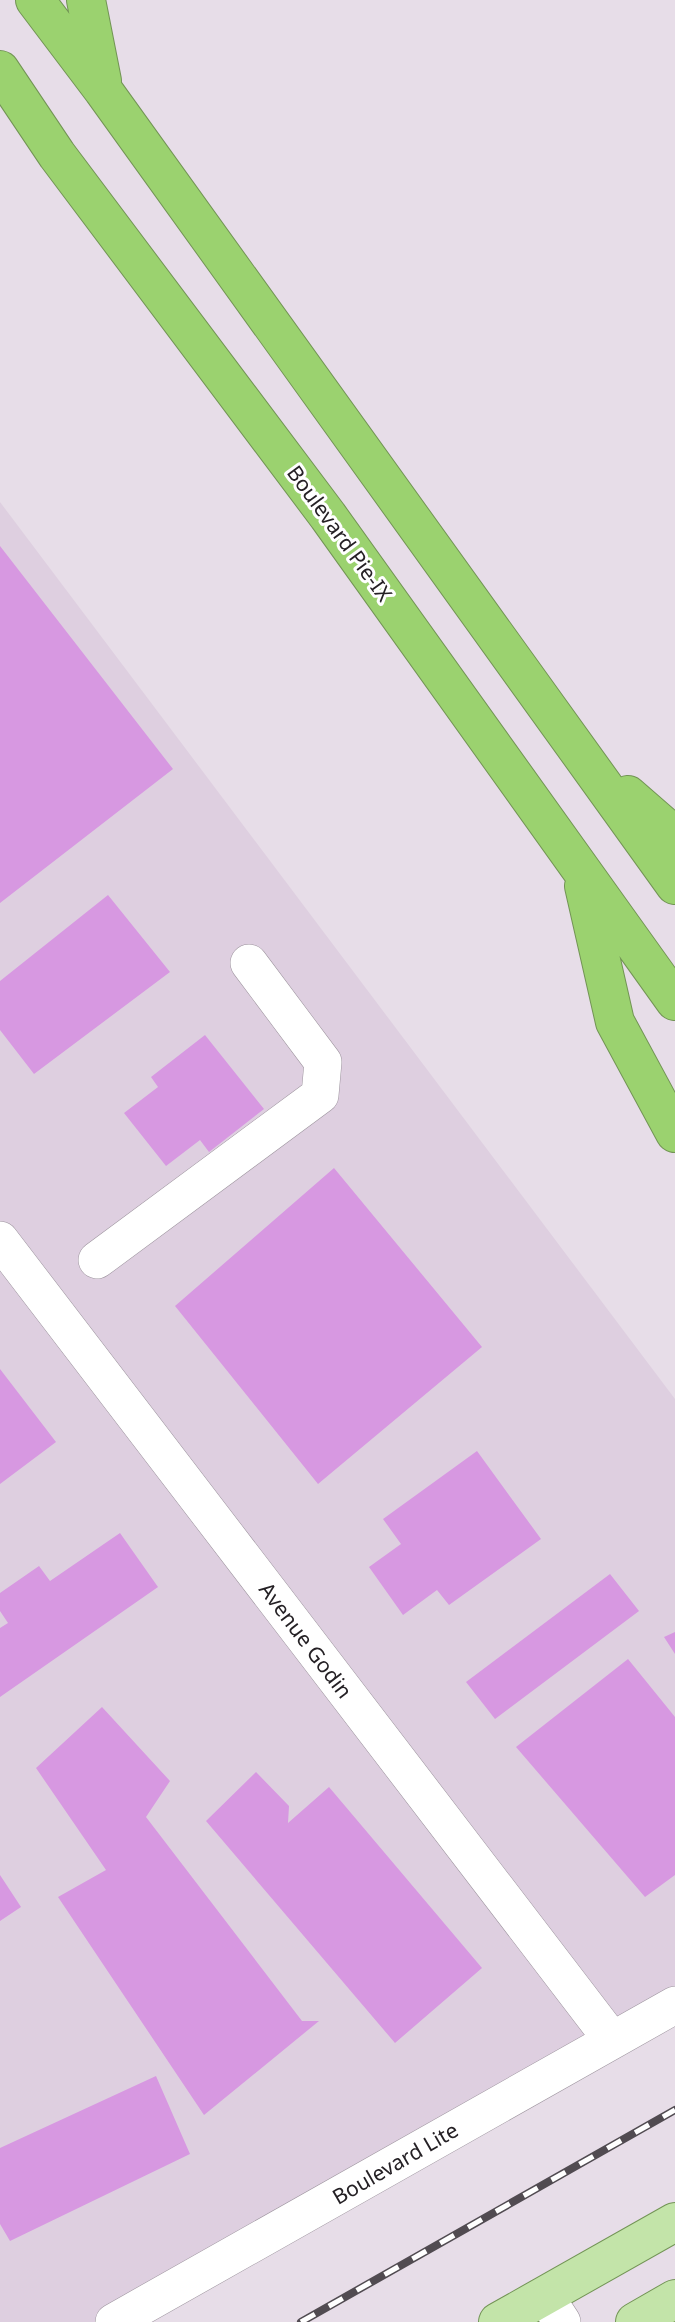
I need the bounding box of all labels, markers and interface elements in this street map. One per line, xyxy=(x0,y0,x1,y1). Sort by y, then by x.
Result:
street label: Boulevard Pie-IX xyxy=(281,459,399,607)
street label: Avenue Godin xyxy=(253,1576,359,1704)
street label: Boulevard Lite xyxy=(327,2116,463,2210)

